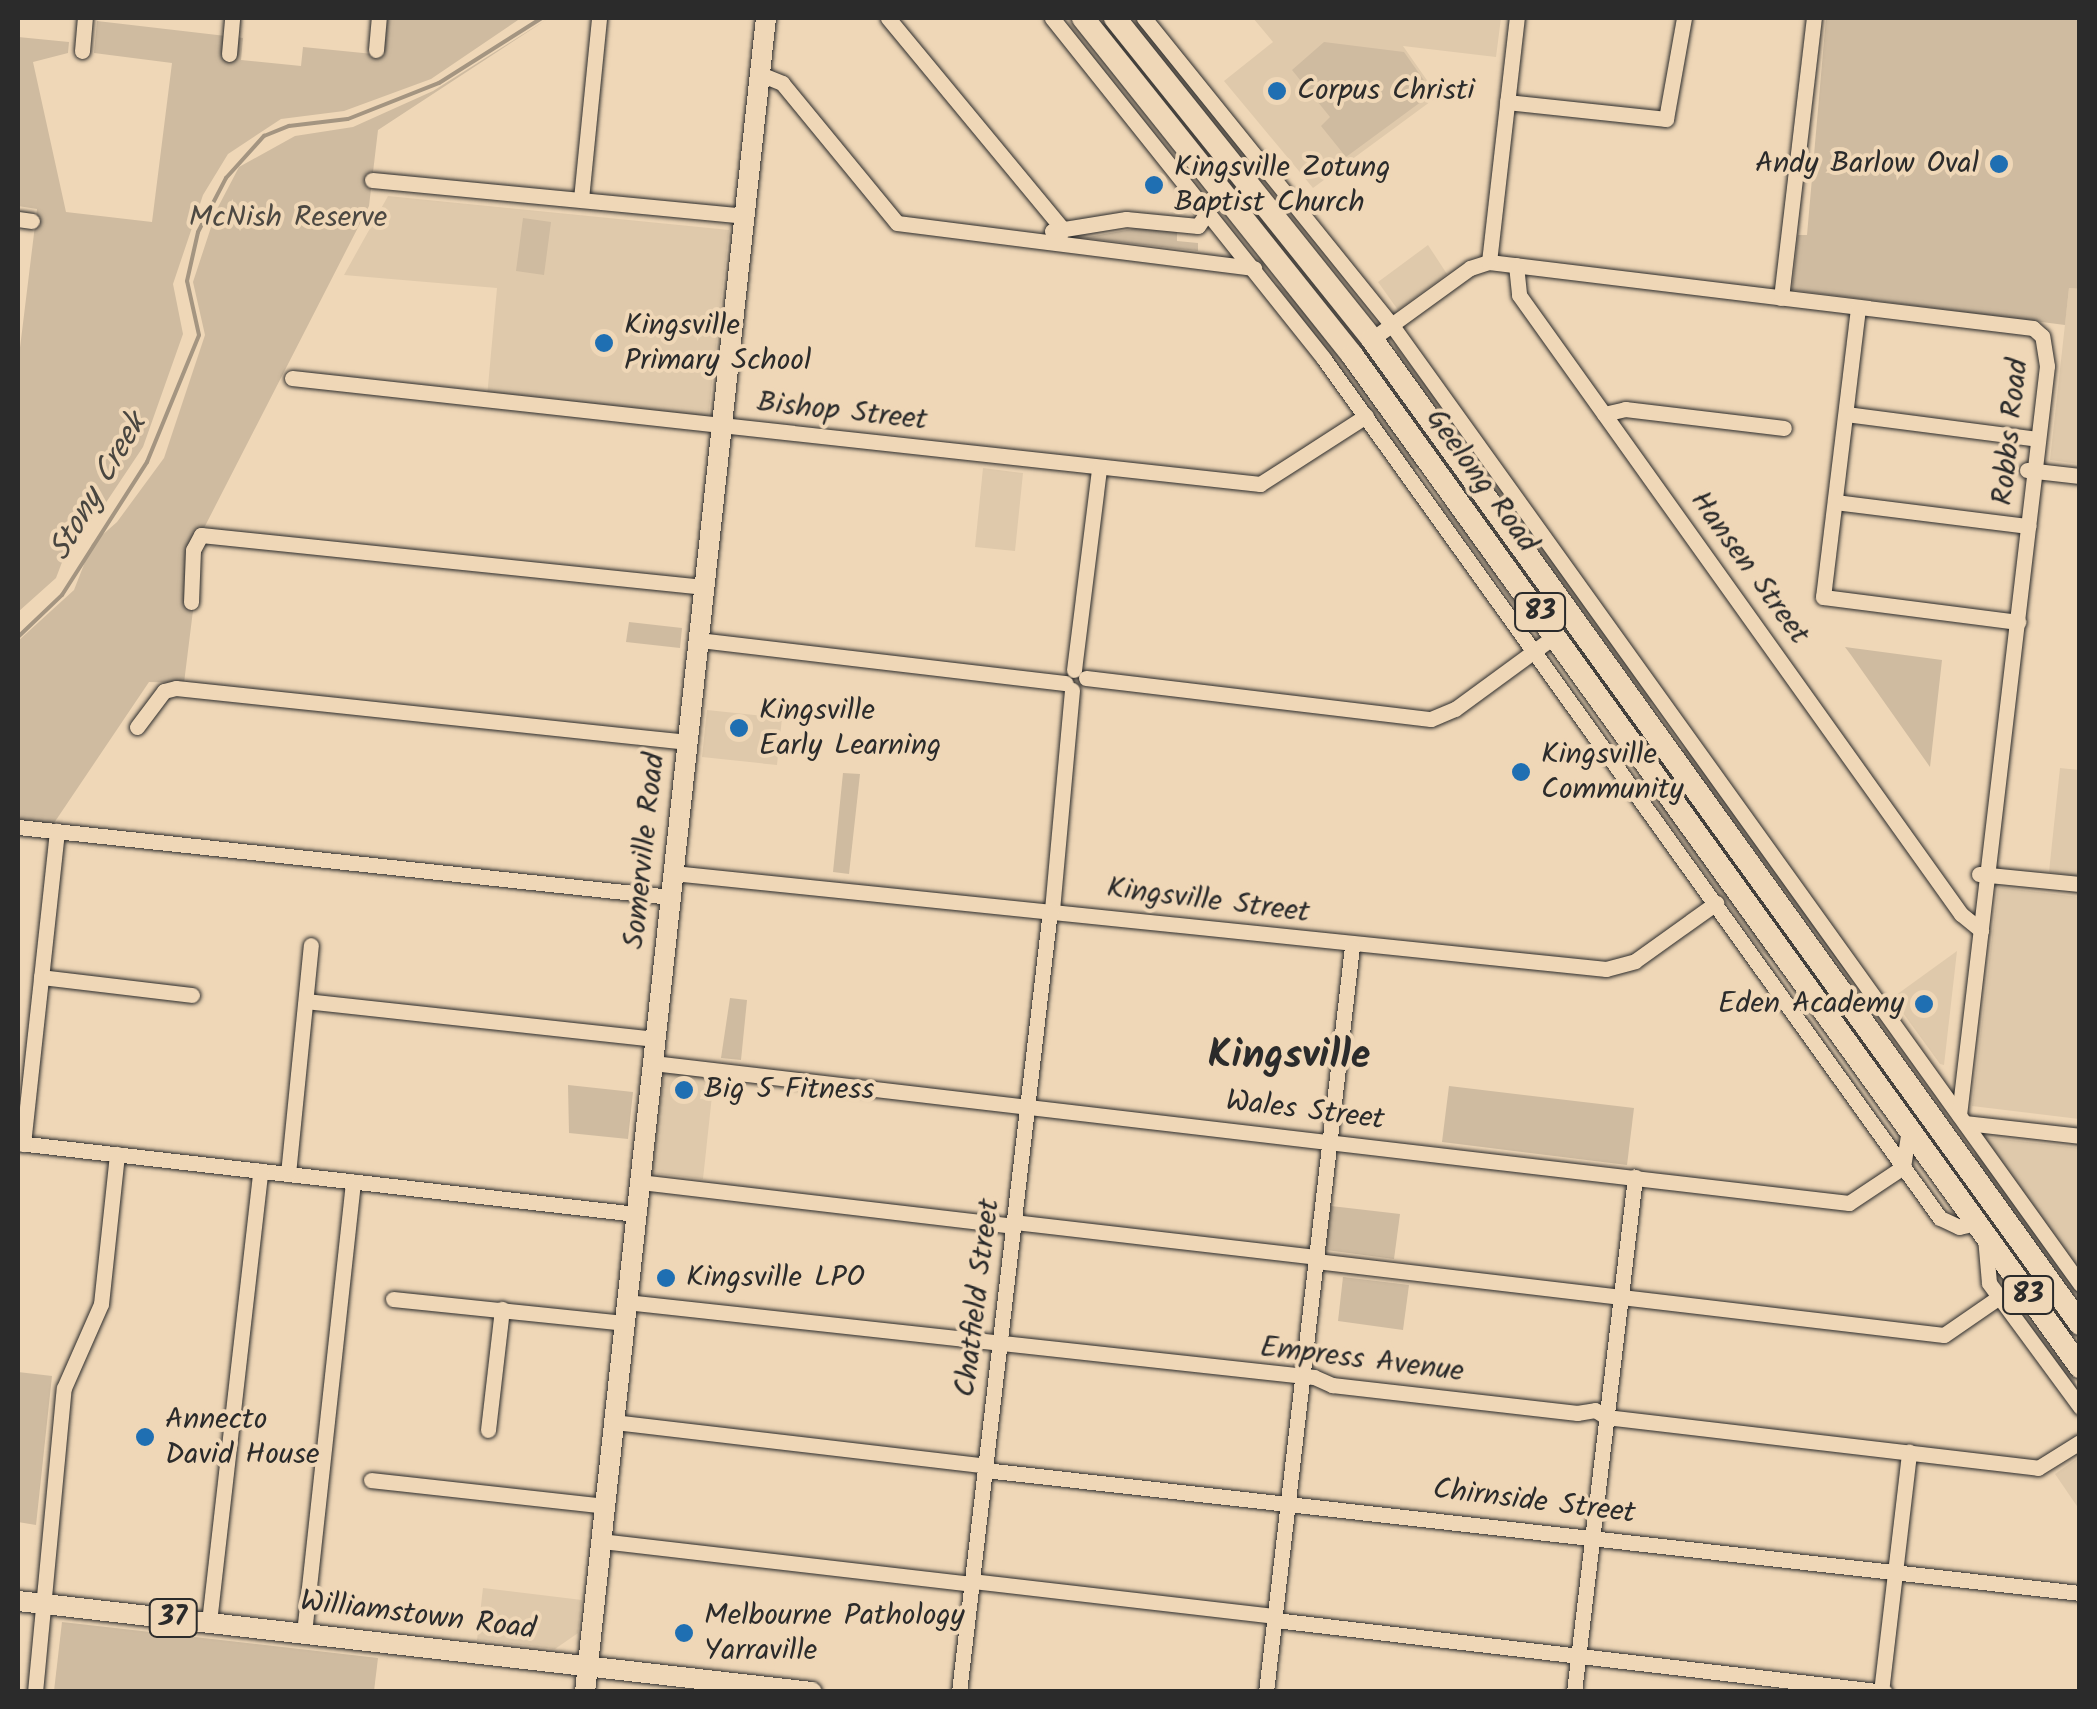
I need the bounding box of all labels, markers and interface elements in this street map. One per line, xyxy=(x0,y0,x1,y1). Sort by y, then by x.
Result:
place label: Corpus Christi xyxy=(1297,73,1475,109)
marker: Corpus Christi xyxy=(1266,80,1288,102)
place label: Andy Barlow Oval xyxy=(1755,146,1979,182)
place label: Kingsville Zotung Baptist Church xyxy=(1174,150,1390,220)
marker: Andy Barlow Oval xyxy=(1988,153,2010,175)
marker: Kingsville Zotung Baptist Church xyxy=(1143,174,1165,196)
park label: McNish Reserve xyxy=(189,200,387,236)
place label: Kingsville Primary School xyxy=(624,308,811,378)
marker: Kingsville Primary School xyxy=(593,332,615,354)
street label: Robbs Road xyxy=(1985,357,2037,507)
street label: Bishop Street xyxy=(755,385,929,439)
street label: Geelong Road xyxy=(1417,402,1545,560)
water label: Stony Creek xyxy=(42,408,156,568)
street label: Hansen Street xyxy=(1681,484,1817,652)
road number: 83 xyxy=(1512,589,1568,635)
place label: Kingsville Early Learning xyxy=(759,693,941,764)
marker: Kingsville Early Learning xyxy=(728,717,750,739)
place label: Kingsville Community xyxy=(1541,737,1684,808)
street label: Somerville Road xyxy=(617,751,673,951)
marker: Kingsville Community xyxy=(1510,761,1532,783)
street label: Kingsville Street xyxy=(1105,871,1311,931)
place label: Eden Academy xyxy=(1718,986,1904,1022)
marker: Eden Academy xyxy=(1913,993,1935,1015)
district label: Kingsville xyxy=(1208,1032,1370,1080)
place label: Big 5 Fitness xyxy=(704,1072,874,1108)
marker: Big 5 Fitness xyxy=(673,1079,695,1101)
street label: Wales Street xyxy=(1224,1083,1386,1139)
street label: Chatfield Street xyxy=(948,1197,1008,1399)
place label: Kingsville LPO xyxy=(686,1260,865,1296)
marker: Kingsville LPO xyxy=(655,1267,677,1289)
road number: 83 xyxy=(2000,1272,2056,1318)
street label: Empress Avenue xyxy=(1258,1330,1466,1390)
place label: Annecto David House xyxy=(165,1402,320,1472)
marker: Annecto David House xyxy=(134,1426,156,1448)
street label: Chirnside Street xyxy=(1431,1472,1637,1532)
street label: Williamstown Road xyxy=(298,1584,538,1648)
road number: 37 xyxy=(148,1595,198,1641)
place label: Melbourne Pathology Yarraville xyxy=(704,1598,965,1668)
marker: Melbourne Pathology Yarraville xyxy=(673,1622,695,1644)

